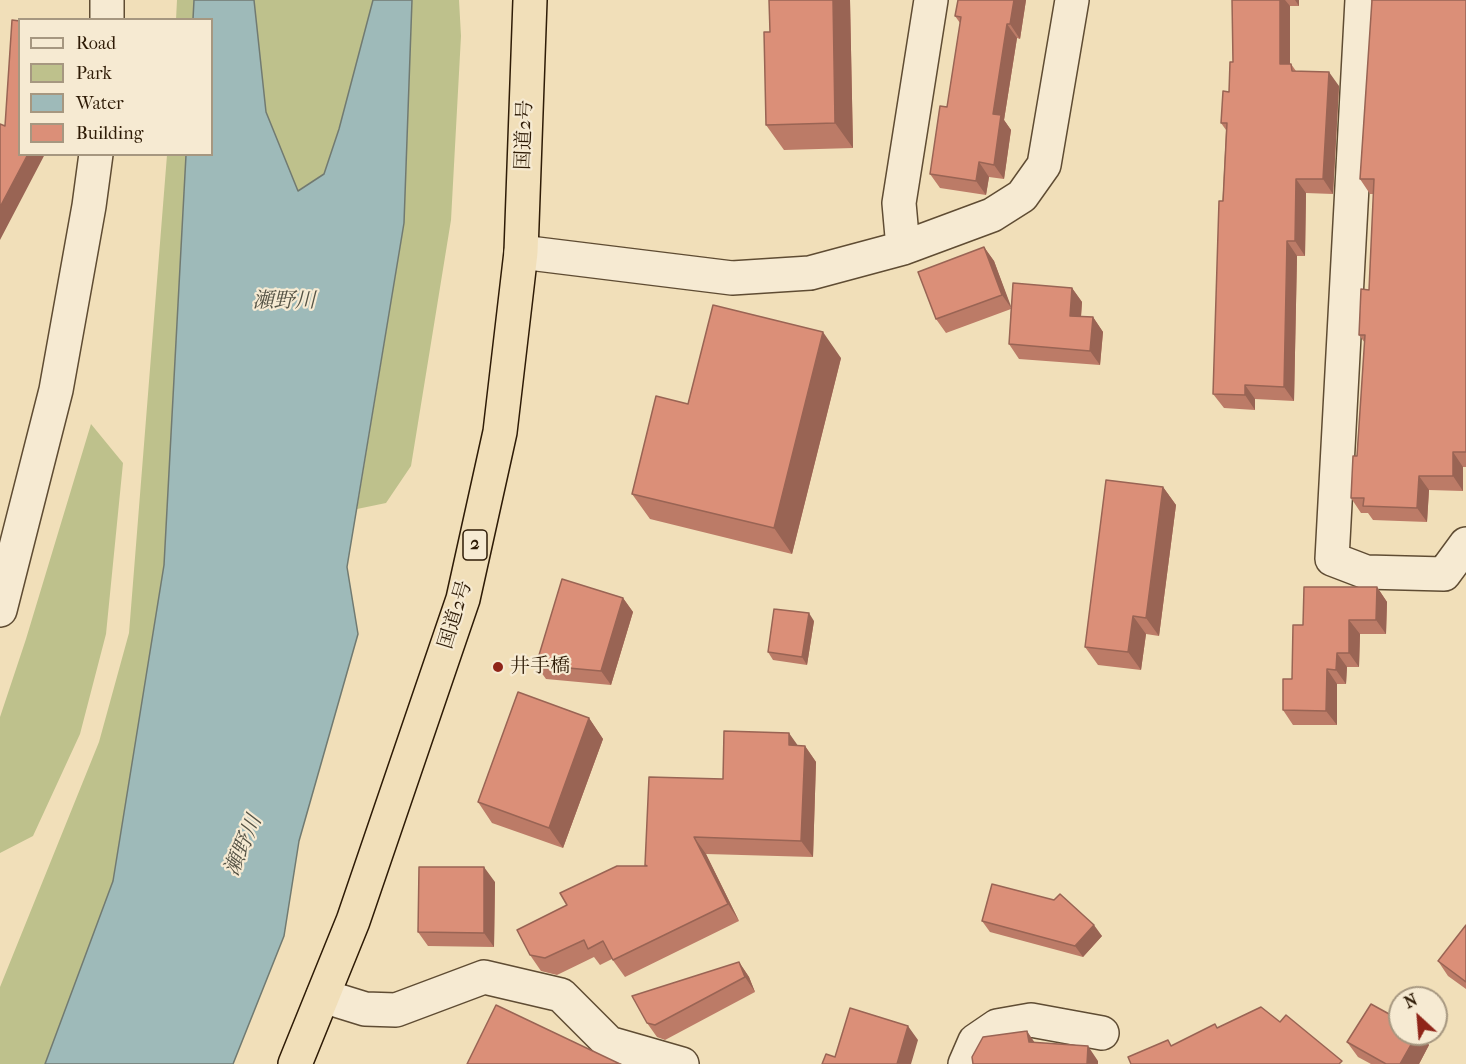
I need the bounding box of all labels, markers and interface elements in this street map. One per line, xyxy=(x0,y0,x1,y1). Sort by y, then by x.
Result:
legend xyxy=(18,18,213,156)
text: Road xyxy=(76,33,116,54)
text: Park xyxy=(76,63,112,84)
text: Water xyxy=(76,93,124,114)
street label: 国道2号 xyxy=(512,99,538,171)
text: Building xyxy=(76,123,143,144)
water label: 瀬野川 xyxy=(253,289,315,315)
road number: 2 xyxy=(463,530,487,560)
street label: 国道2号 xyxy=(434,578,478,652)
place label: 井手橋 xyxy=(510,655,570,679)
marker: 井手橋 xyxy=(491,660,505,674)
water label: 瀬野川 xyxy=(220,812,268,880)
north arrow xyxy=(1388,986,1448,1046)
text: N xyxy=(1401,990,1420,1012)

